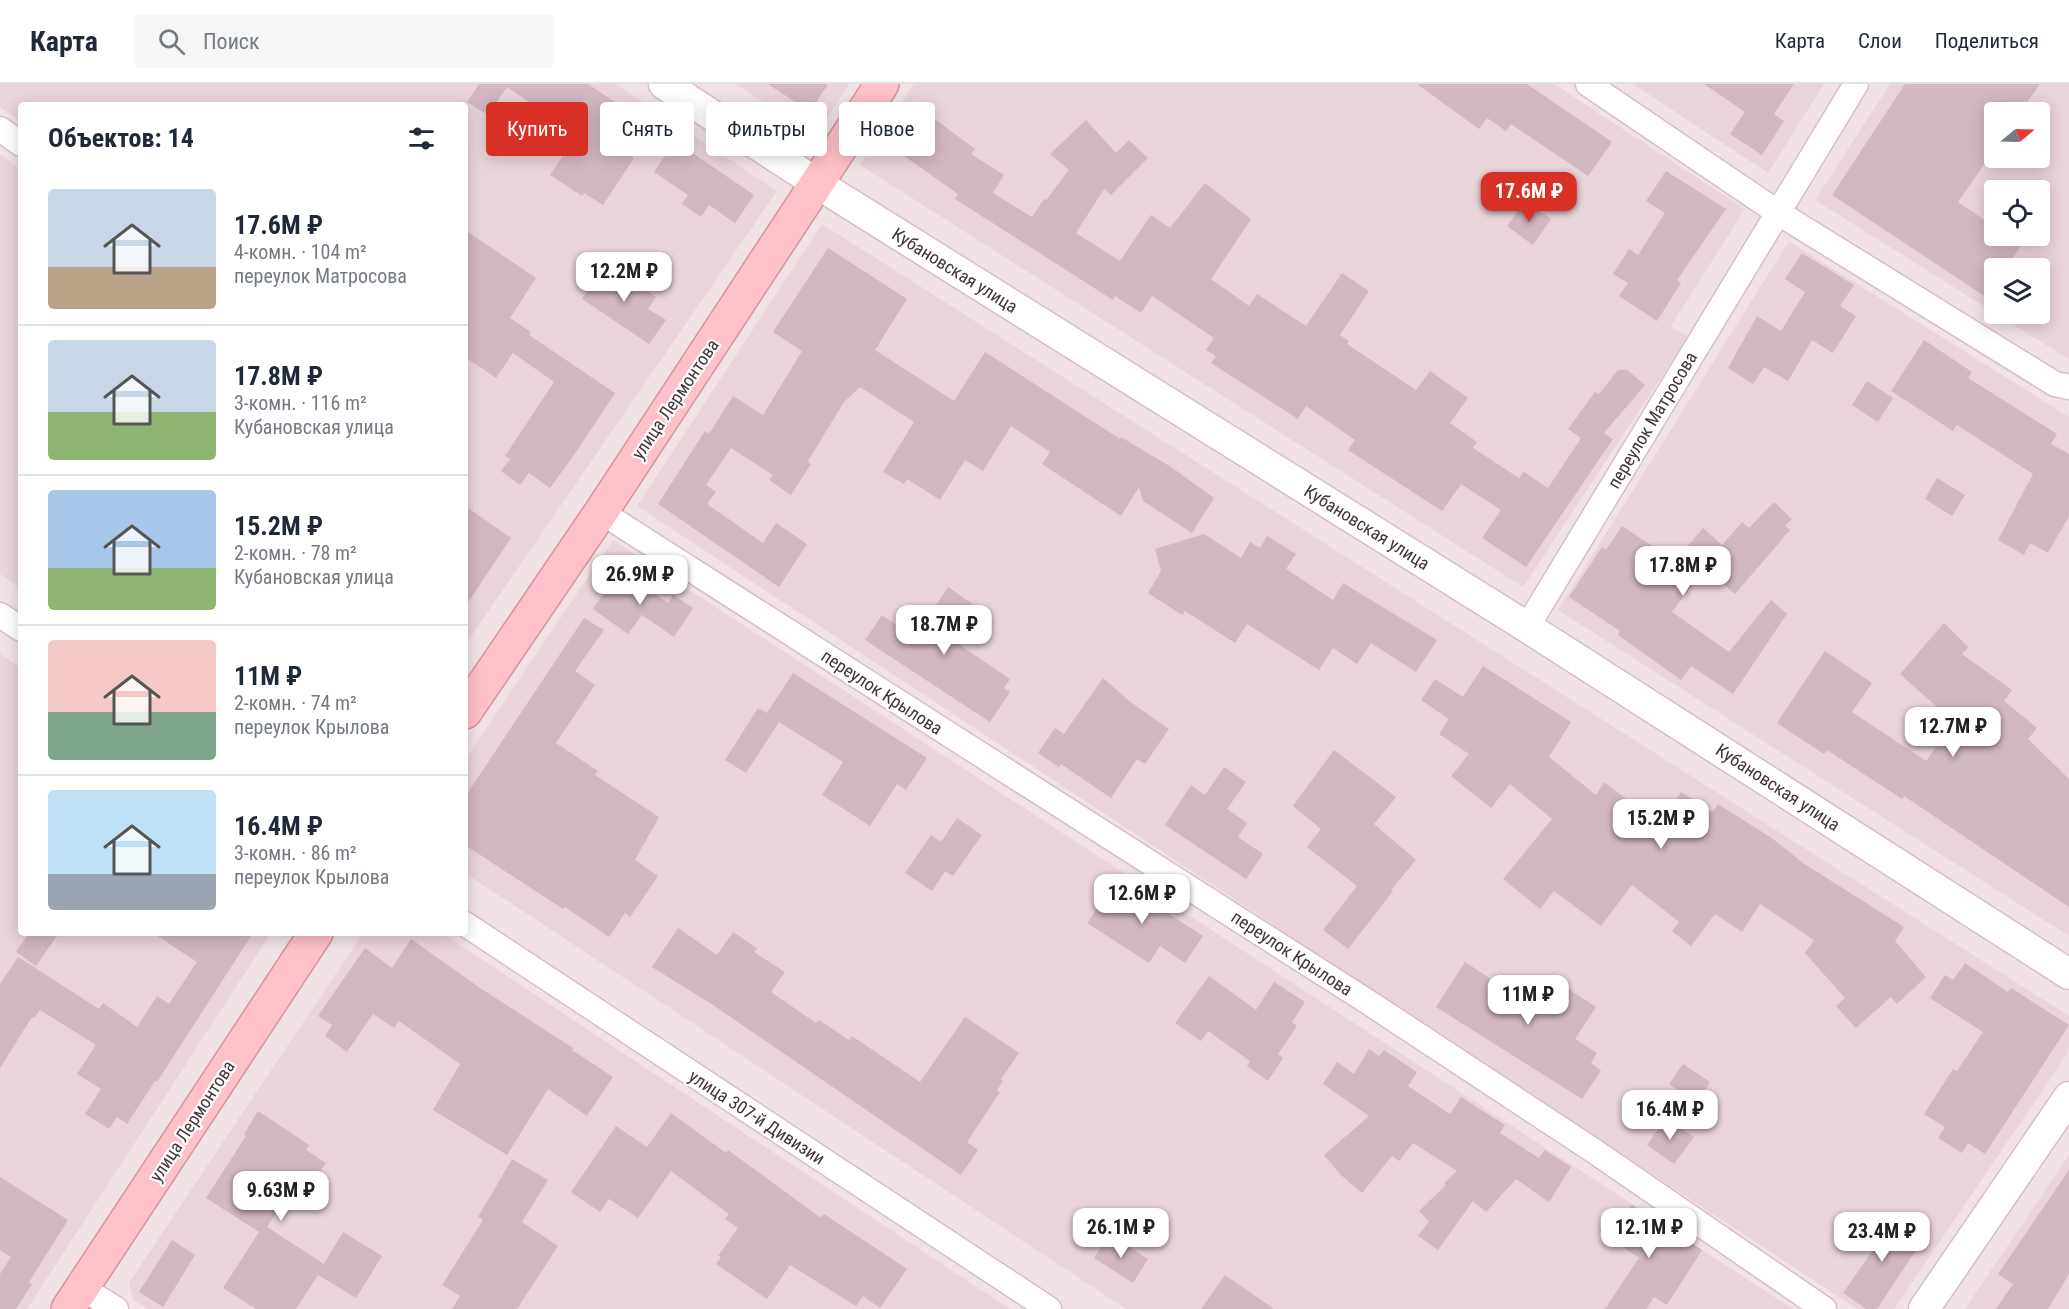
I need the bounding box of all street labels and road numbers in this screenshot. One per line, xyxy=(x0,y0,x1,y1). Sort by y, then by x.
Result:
street label: Кубановская улица xyxy=(888,223,1022,317)
street label: улица Лермонтова xyxy=(627,335,723,463)
street label: переулок Матросова xyxy=(1603,348,1701,492)
street label: Кубановская улица xyxy=(1300,480,1434,574)
street label: переулок Крылова xyxy=(818,645,946,739)
street label: Кубановская улица xyxy=(1712,739,1844,835)
street label: переулок Крылова xyxy=(1228,906,1356,1000)
street label: улица Лермонтова xyxy=(145,1057,239,1185)
street label: улица 307-й Дивизии xyxy=(685,1065,829,1169)

